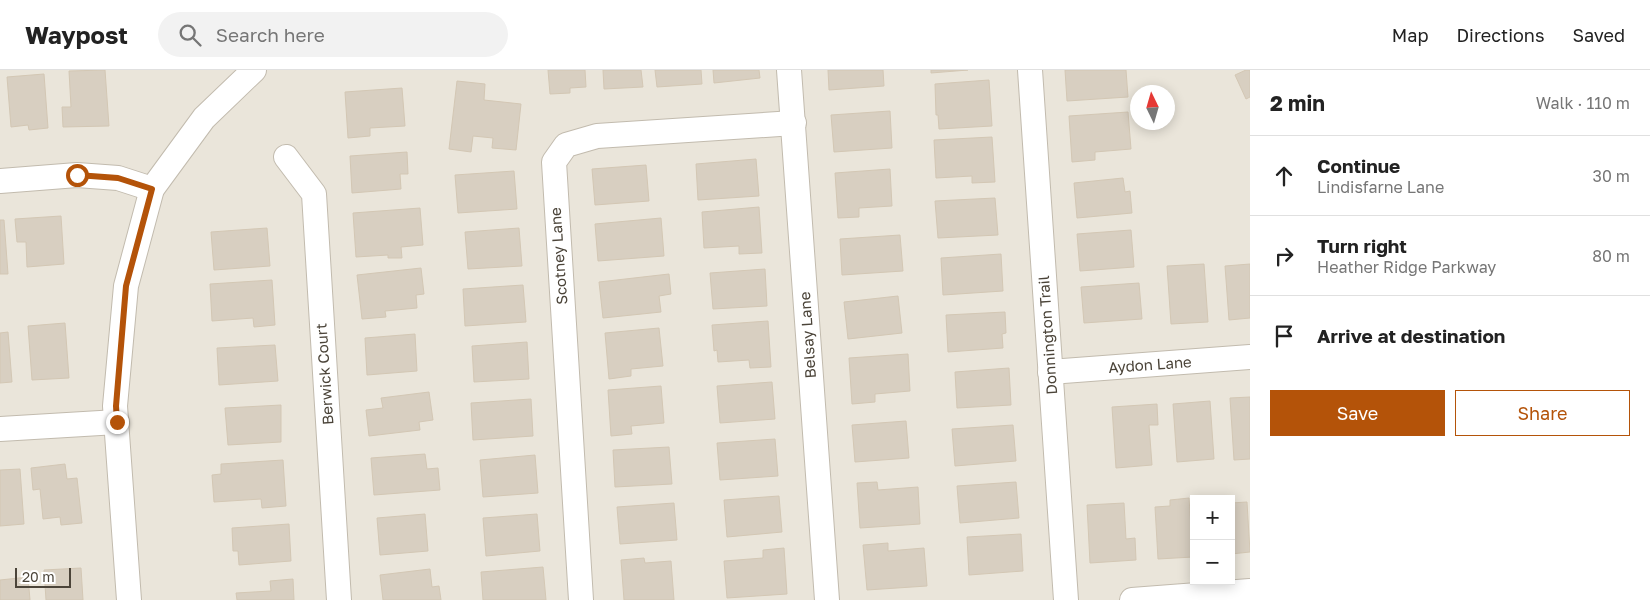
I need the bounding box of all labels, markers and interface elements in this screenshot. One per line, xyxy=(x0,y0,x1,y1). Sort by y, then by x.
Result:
search box xyxy=(158,12,508,57)
text: Waypost xyxy=(25,20,128,49)
icon: search xyxy=(176,21,204,49)
text: Search here xyxy=(216,23,325,46)
text: Map xyxy=(1392,24,1428,46)
text: Directions xyxy=(1456,24,1544,46)
text: Saved xyxy=(1572,24,1625,46)
north arrow xyxy=(1130,85,1175,130)
text: 2 min xyxy=(1270,90,1325,116)
text: Walk · 110 m xyxy=(1536,93,1630,113)
text: Continue xyxy=(1317,154,1400,177)
icon: ahead xyxy=(1270,162,1298,190)
route start xyxy=(66,164,89,187)
text: 30 m xyxy=(1593,166,1630,186)
text: Lindisfarne Lane xyxy=(1317,177,1444,197)
street label: Scotney Lane xyxy=(546,206,570,305)
text: Turn right xyxy=(1317,234,1407,257)
icon: right xyxy=(1270,242,1298,270)
text: 80 m xyxy=(1592,246,1630,266)
text: Heather Ridge Parkway xyxy=(1317,257,1496,277)
street label: Donnington Trail xyxy=(1034,275,1060,395)
street label: Belsay Lane xyxy=(795,291,819,379)
icon: arrive xyxy=(1270,322,1298,350)
street label: Berwick Court xyxy=(311,323,337,426)
text: Arrive at destination xyxy=(1317,324,1505,347)
street label: Aydon Lane xyxy=(1108,352,1193,376)
button: Save xyxy=(1270,390,1445,436)
button: Share xyxy=(1455,390,1630,436)
route end xyxy=(106,411,129,434)
map controls xyxy=(1190,495,1235,585)
button: + xyxy=(1190,495,1235,540)
button: − xyxy=(1190,540,1235,585)
scale bar xyxy=(15,565,71,588)
text: 20 m xyxy=(22,568,55,585)

